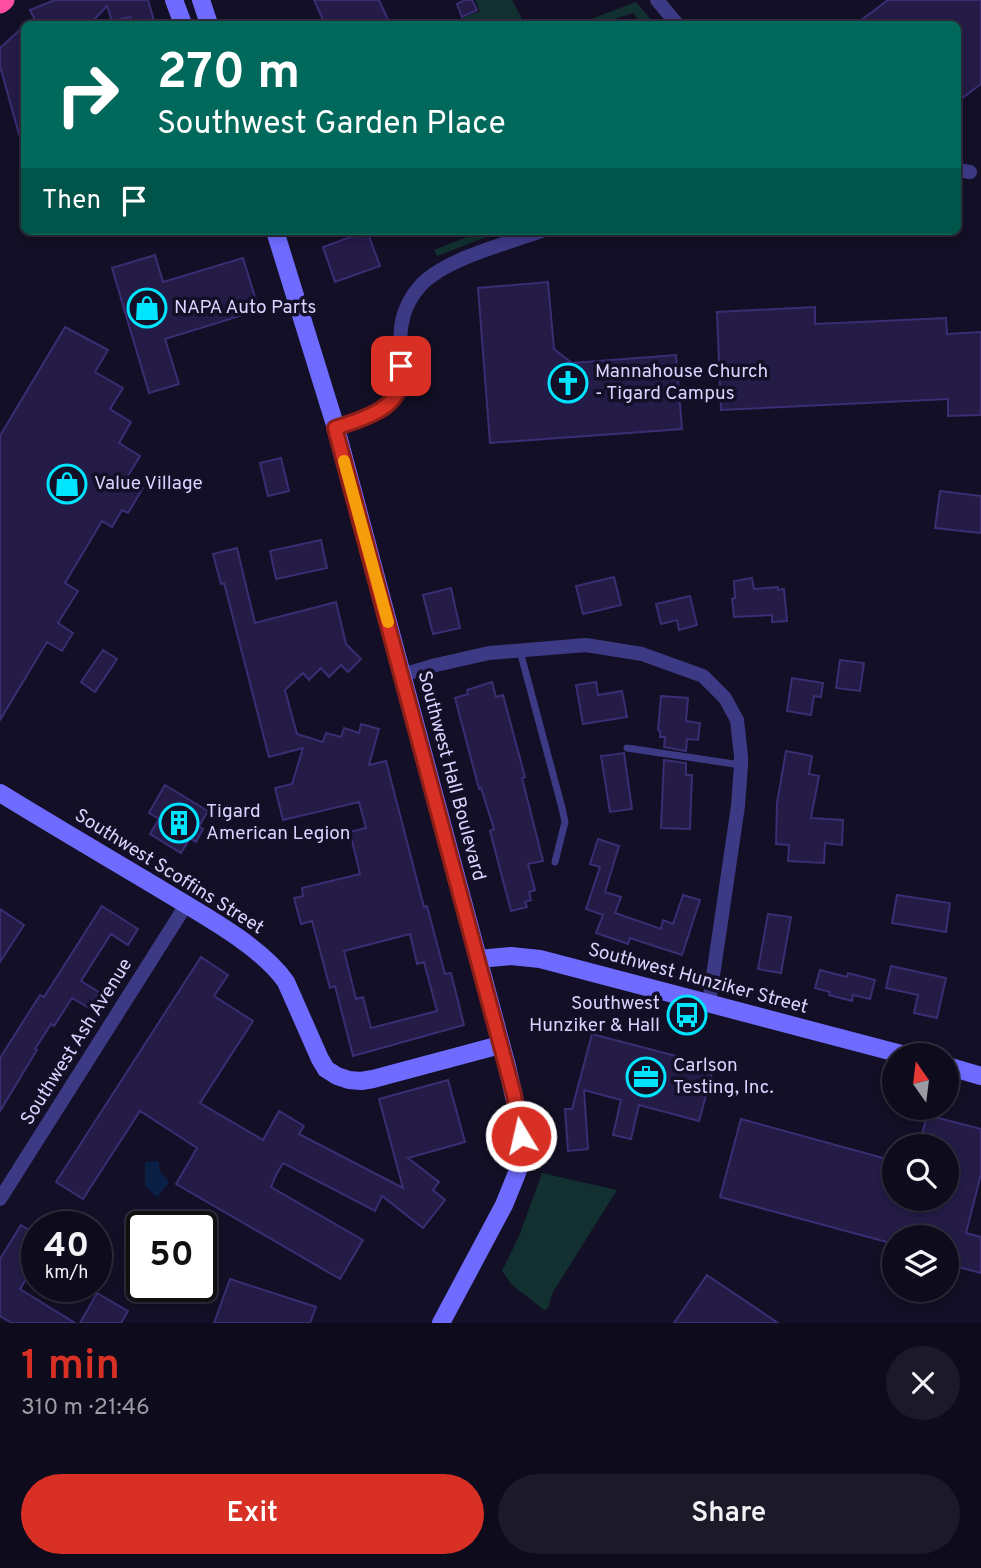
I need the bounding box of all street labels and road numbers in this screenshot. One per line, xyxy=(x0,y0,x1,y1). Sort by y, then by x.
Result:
street label: Southwest Hall Boulevard xyxy=(411,668,491,884)
street label: Southwest Scoffins Street xyxy=(70,804,268,940)
street label: Southwest Hunziker Street xyxy=(585,938,811,1020)
street label: Southwest Ash Avenue xyxy=(16,954,138,1130)

